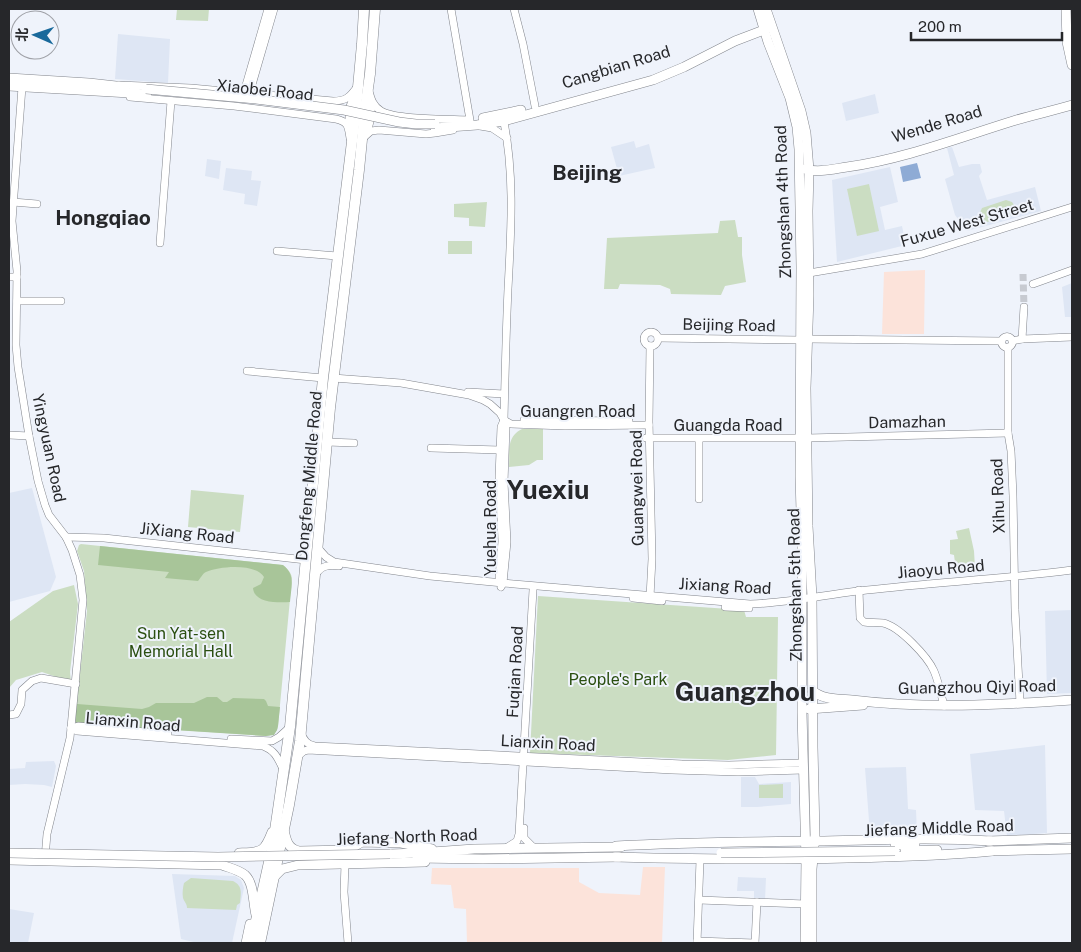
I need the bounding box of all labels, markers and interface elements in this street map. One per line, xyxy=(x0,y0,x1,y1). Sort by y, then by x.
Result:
north arrow xyxy=(10,10,60,60)
scale bar xyxy=(911,10,1062,42)
text: 200 m xyxy=(918,18,962,35)
text: 北 xyxy=(14,27,30,42)
street label: Cangbian Road xyxy=(560,41,672,93)
street label: Xiaobei Road xyxy=(216,75,314,105)
street label: Wende Road xyxy=(890,101,984,147)
street label: Zhongshan 4th Road xyxy=(771,125,795,279)
district label: Beijing xyxy=(552,160,622,185)
street label: Fuxue West Street xyxy=(898,195,1036,251)
district label: Hongqiao xyxy=(55,205,151,230)
street label: Beijing Road xyxy=(682,315,776,335)
street label: Dongfeng Middle Road xyxy=(292,390,326,562)
street label: Yingyuan Road xyxy=(28,392,70,504)
street label: Guangren Road xyxy=(520,402,636,421)
street label: Damazhan xyxy=(868,412,946,432)
street label: Guangda Road xyxy=(674,416,782,435)
street label: Guangwei Road xyxy=(626,430,648,546)
street label: Xihu Road xyxy=(987,458,1009,534)
district label: Yuexiu xyxy=(507,474,589,505)
street label: Yuehua Road xyxy=(481,480,500,576)
street label: Zhongshan 5th Road xyxy=(784,508,806,662)
street label: JiXiang Road xyxy=(139,519,235,547)
street label: Jiaoyu Road xyxy=(897,556,985,582)
street label: Jixiang Road xyxy=(678,574,772,598)
park label: Sun Yat-sen Memorial Hall xyxy=(129,624,233,661)
street label: Fuqian Road xyxy=(503,626,527,718)
park label: People's Park xyxy=(569,670,667,689)
district label: Guangzhou xyxy=(675,676,815,707)
street label: Guangzhou Qiyi Road xyxy=(898,676,1056,698)
street label: Lianxin Road xyxy=(85,708,181,736)
street label: Lianxin Road xyxy=(500,731,596,755)
street label: Jiefang Middle Road xyxy=(864,816,1014,840)
street label: Jiefang North Road xyxy=(336,825,478,849)

